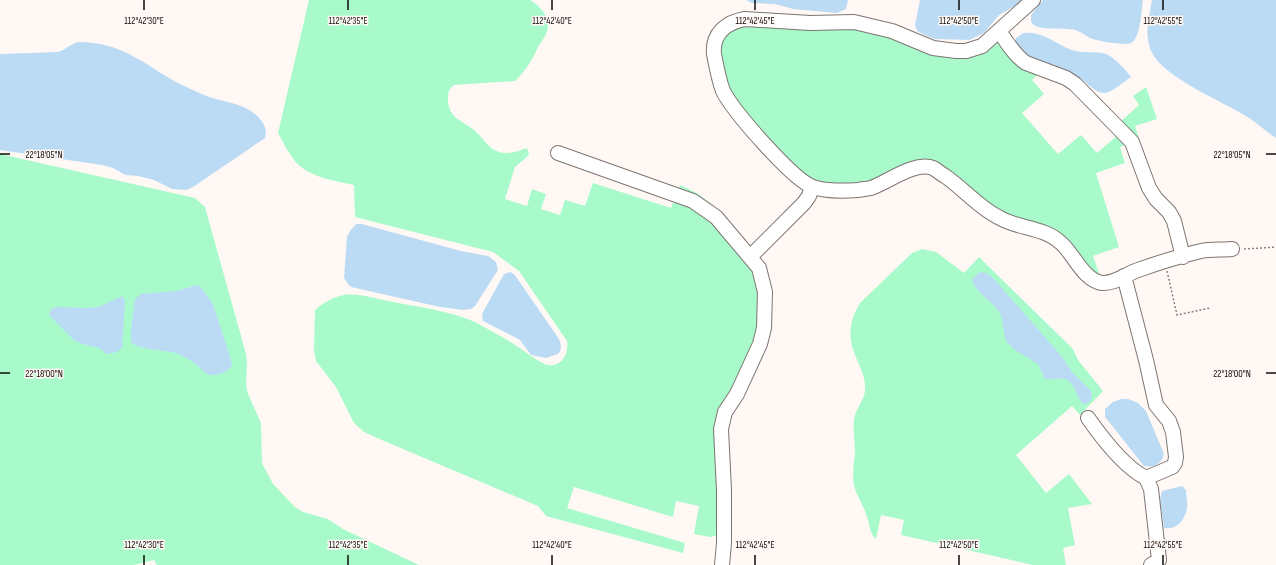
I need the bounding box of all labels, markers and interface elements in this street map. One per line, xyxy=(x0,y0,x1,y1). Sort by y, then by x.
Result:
text: 112°42'30"E xyxy=(124,15,164,27)
text: 112°42'35"E xyxy=(328,15,368,27)
text: 112°42'40"E xyxy=(532,15,572,27)
text: 112°42'45"E xyxy=(735,15,775,27)
text: 112°42'50"E xyxy=(939,15,979,27)
text: 112°42'55"E xyxy=(1144,15,1182,27)
text: 22°18'05"N xyxy=(25,149,63,161)
text: 22°18'05"N xyxy=(1213,149,1251,161)
text: 22°18'00"N xyxy=(25,368,63,380)
text: 22°18'00"N xyxy=(1213,368,1251,380)
text: 112°42'30"E xyxy=(124,539,164,551)
text: 112°42'35"E xyxy=(328,539,368,551)
text: 112°42'40"E xyxy=(532,539,572,551)
text: 112°42'45"E xyxy=(735,539,775,551)
text: 112°42'50"E xyxy=(939,539,979,551)
text: 112°42'55"E xyxy=(1144,539,1182,551)

